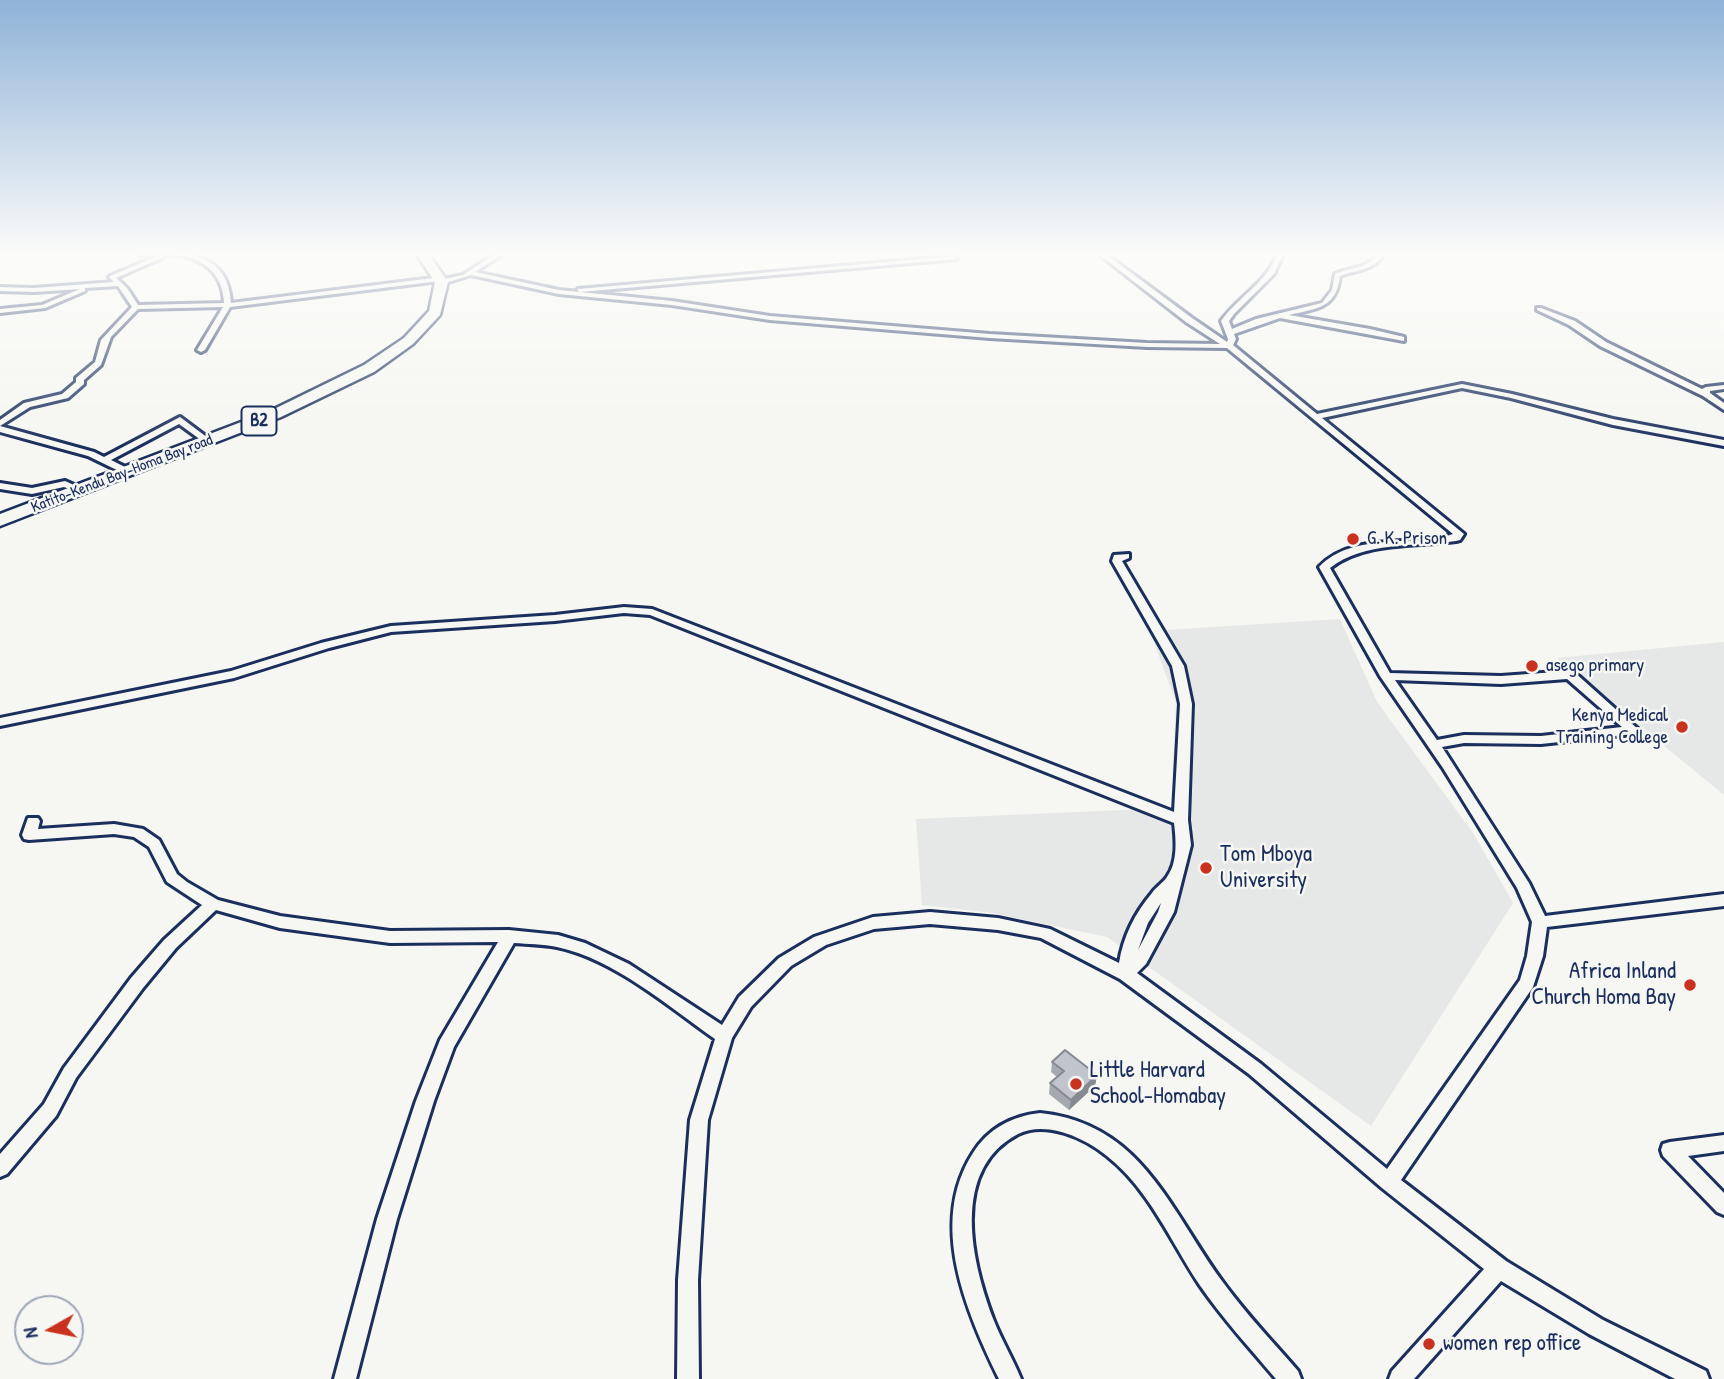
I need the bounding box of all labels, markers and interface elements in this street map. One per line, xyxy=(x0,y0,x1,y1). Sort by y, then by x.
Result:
road number: B2 xyxy=(242,407,276,436)
street label: Katito-Kendu Bay-Homa Bay road xyxy=(29,430,215,518)
place label: G. K. Prison xyxy=(1367,528,1447,550)
marker: G. K. Prison xyxy=(1345,531,1361,547)
place label: asego primary xyxy=(1546,655,1644,677)
marker: asego primary xyxy=(1524,658,1540,674)
place label: Kenya Medical Training College xyxy=(1556,705,1668,749)
marker: Kenya Medical Training College xyxy=(1674,719,1690,735)
place label: Tom Mboya University xyxy=(1220,841,1312,895)
marker: Tom Mboya University xyxy=(1198,860,1214,876)
place label: Africa Inland Church Homa Bay xyxy=(1531,958,1676,1012)
marker: Africa Inland Church Homa Bay xyxy=(1682,977,1698,993)
place label: Little Harvard School-Homabay xyxy=(1090,1057,1226,1111)
marker: Little Harvard School-Homabay xyxy=(1068,1076,1084,1092)
north arrow xyxy=(14,1295,84,1365)
text: N xyxy=(17,1326,44,1340)
place label: women rep office xyxy=(1443,1330,1581,1358)
marker: women rep office xyxy=(1421,1336,1437,1352)

